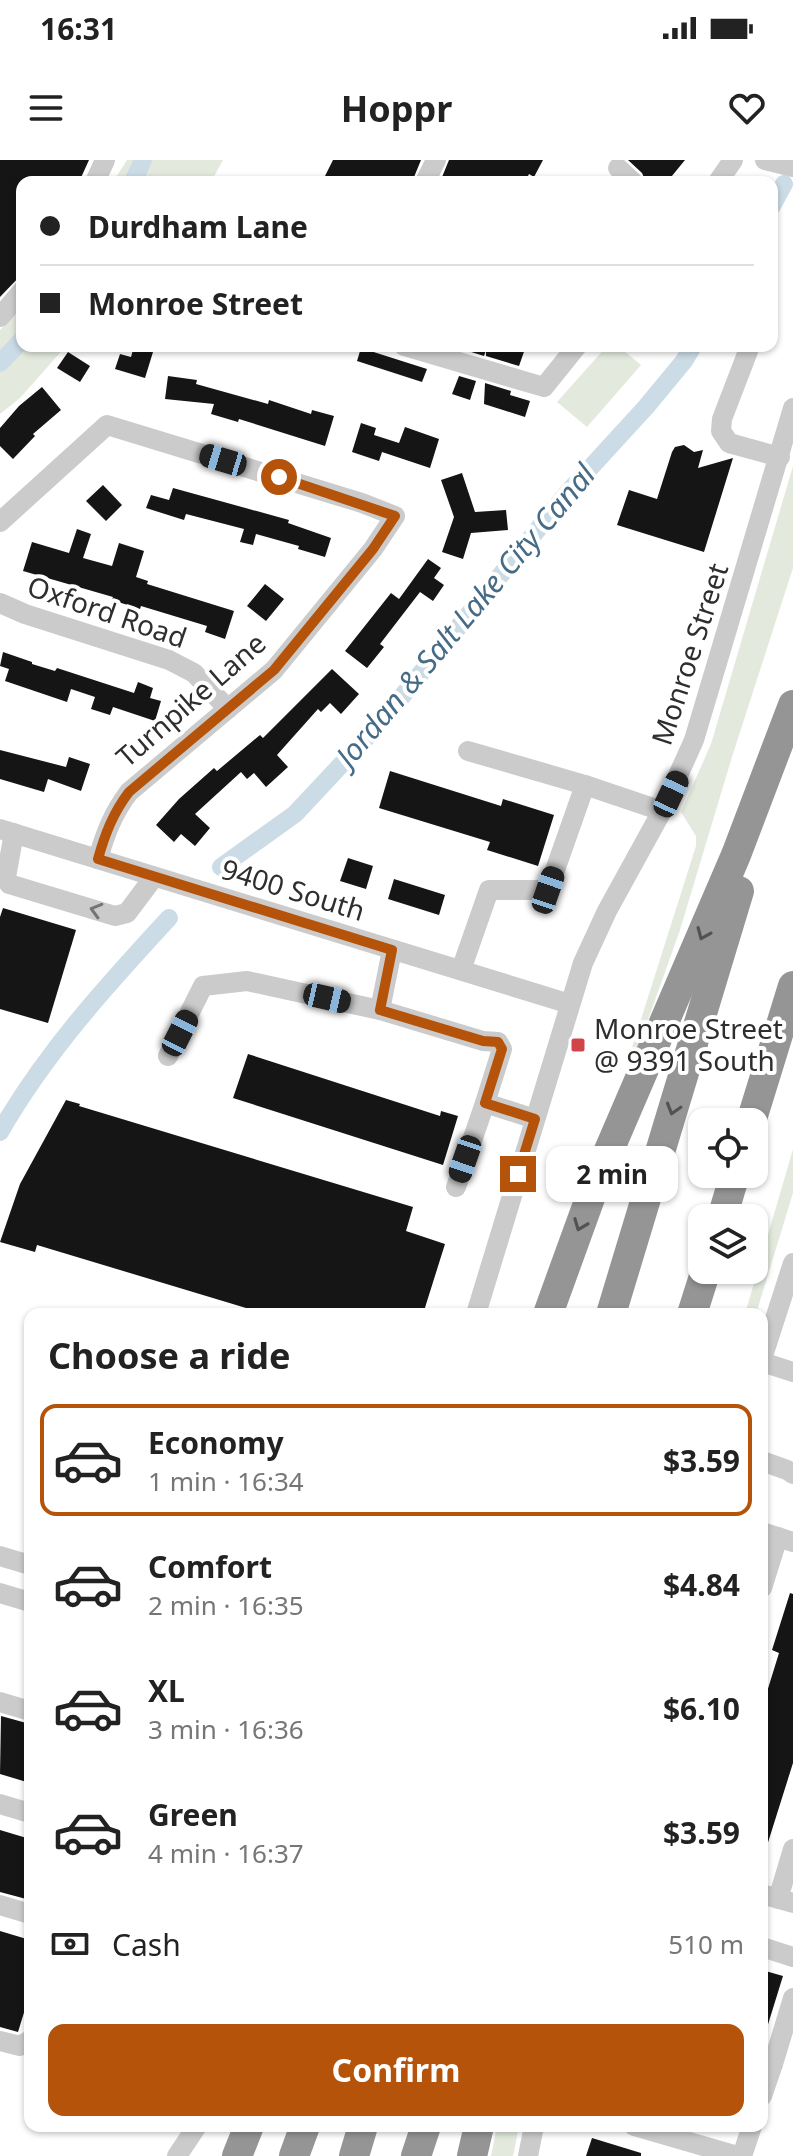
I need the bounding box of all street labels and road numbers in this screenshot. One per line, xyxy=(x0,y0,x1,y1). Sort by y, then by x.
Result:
street label: Monroe Street xyxy=(642,558,736,749)
street label: Oxford Road xyxy=(23,566,192,656)
street label: Turnpike Lane xyxy=(108,624,273,775)
street label: 9400 South xyxy=(217,849,370,929)

